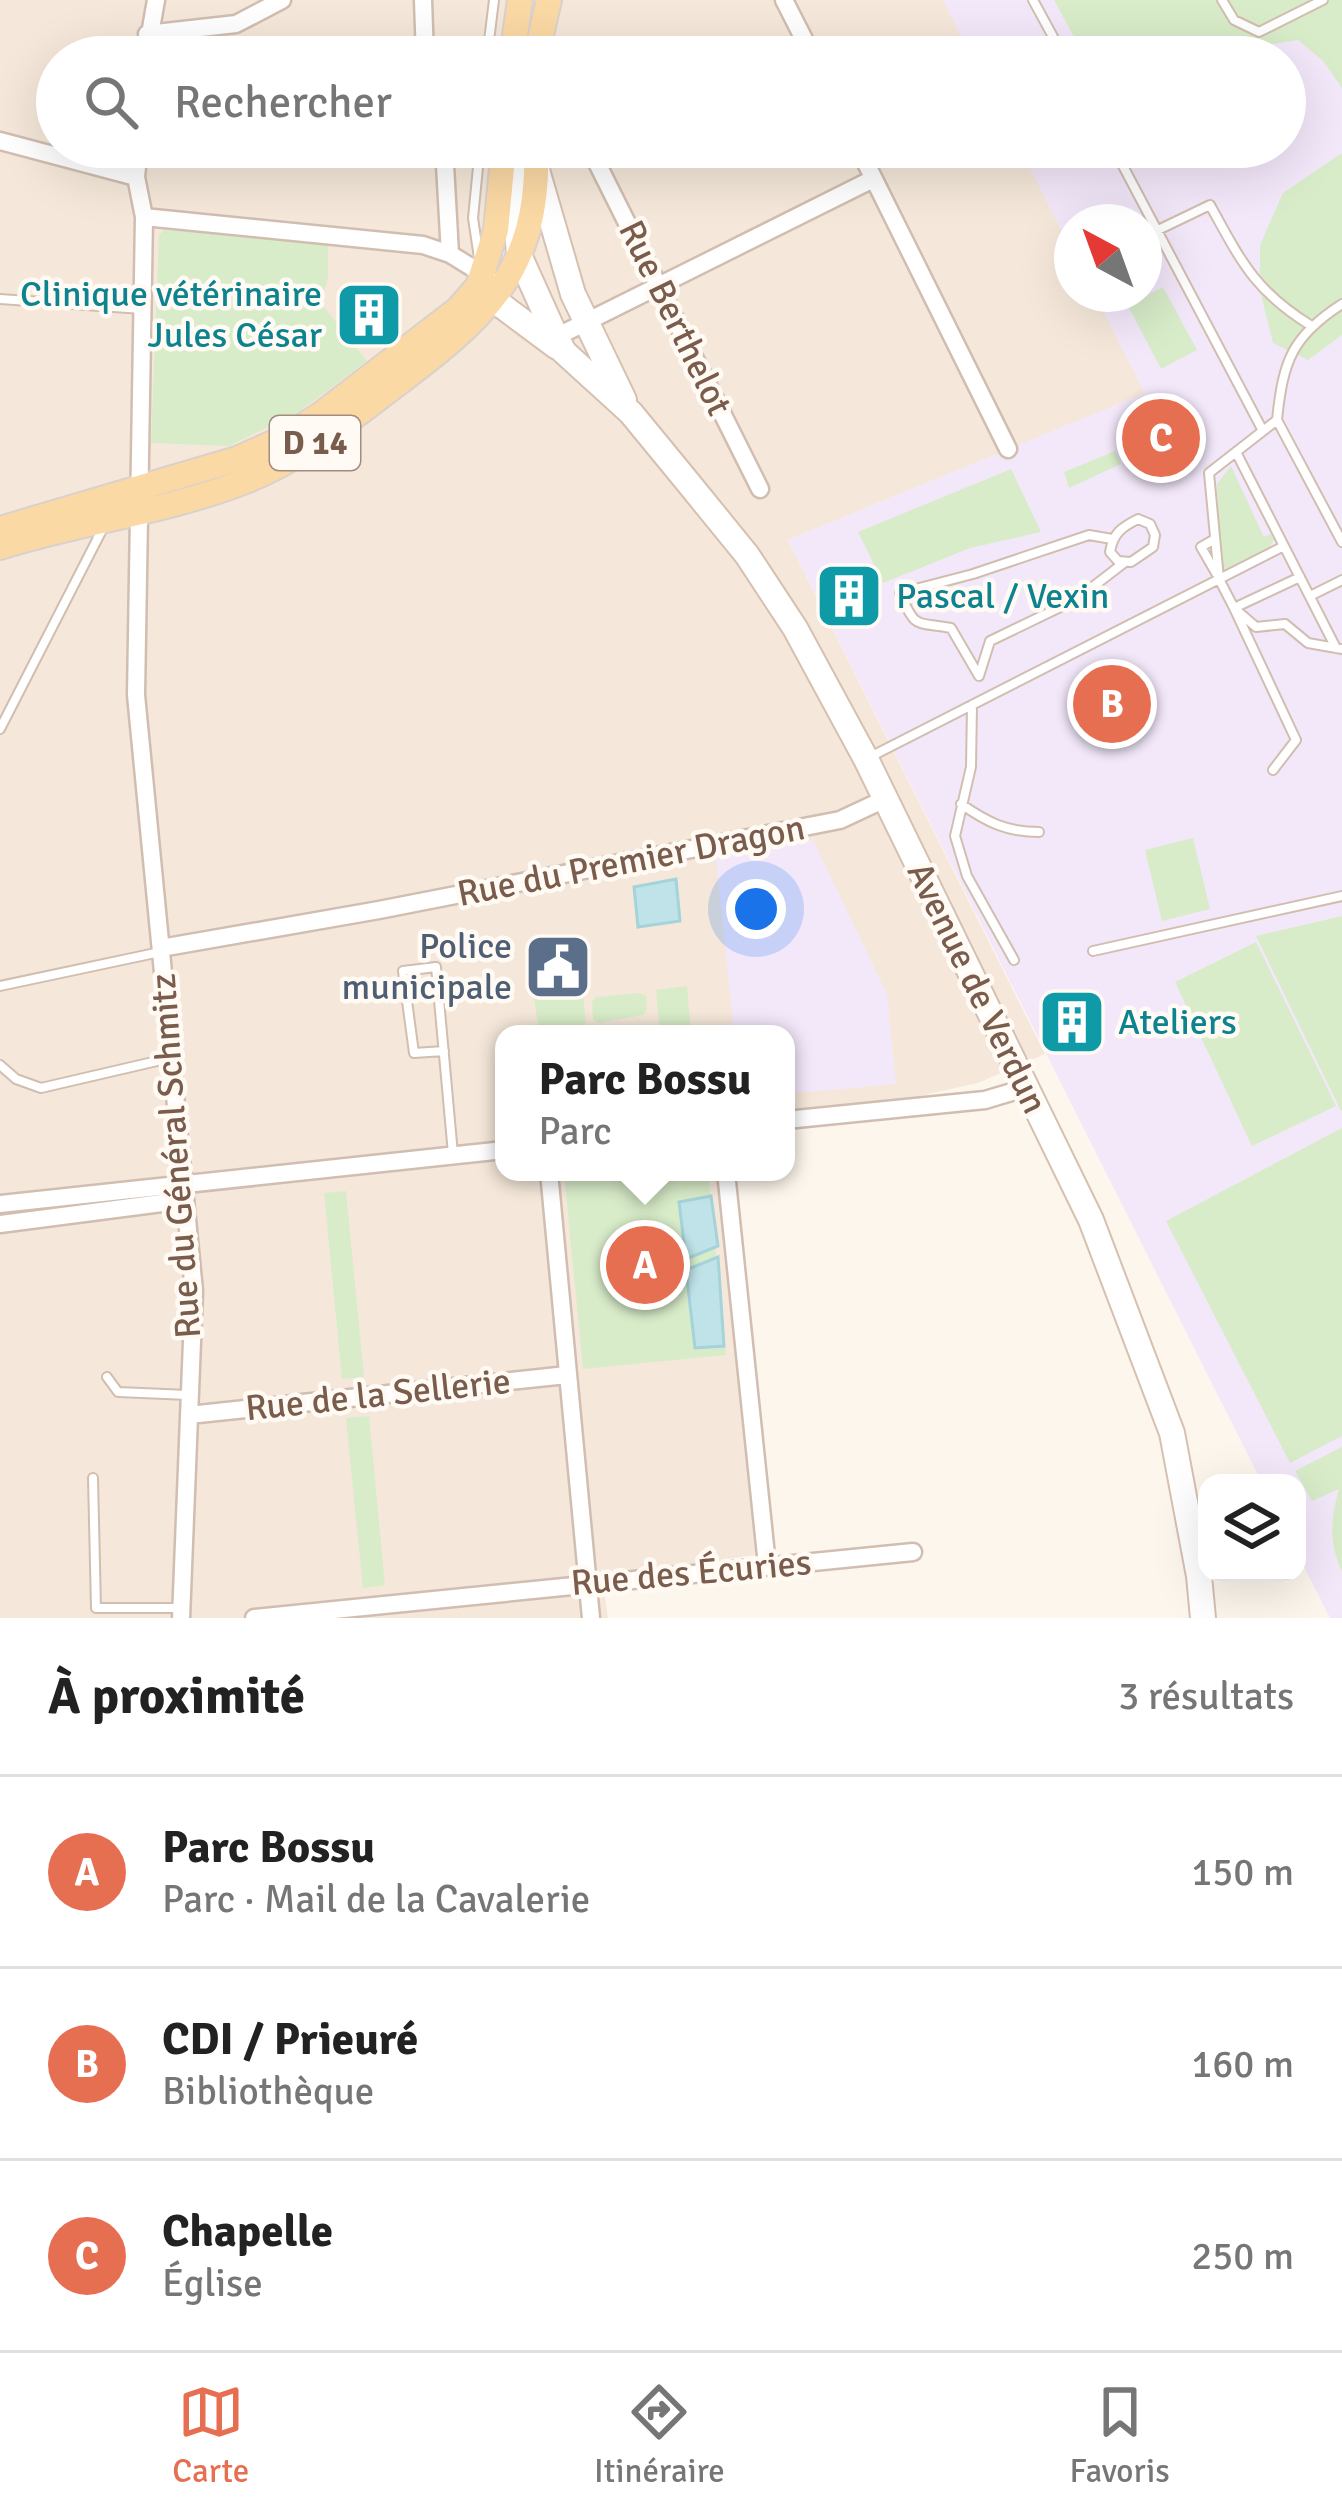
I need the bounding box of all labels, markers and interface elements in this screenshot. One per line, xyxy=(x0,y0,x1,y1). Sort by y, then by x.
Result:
search box xyxy=(36,36,1306,168)
icon: search xyxy=(78,69,144,135)
text: Rechercher xyxy=(174,75,392,130)
north arrow xyxy=(1054,204,1162,312)
street label: Rue Berthelot xyxy=(608,213,742,423)
place label: Clinique vétérinaire Jules César xyxy=(20,272,323,358)
building icon: Clinique vétérinaire Jules César xyxy=(334,280,404,350)
pin: C xyxy=(1122,393,1200,483)
road number: D 14 xyxy=(270,416,360,470)
building icon: Pascal / Vexin xyxy=(814,561,884,631)
place label: Pascal / Vexin xyxy=(896,574,1109,619)
pin: B xyxy=(1073,659,1151,749)
street label: Rue du Premier Dragon xyxy=(453,805,809,917)
street label: Avenue de Verdun xyxy=(897,855,1057,1121)
your location xyxy=(726,879,786,939)
place label: Police municipale xyxy=(342,924,512,1010)
public building icon: Police municipale xyxy=(523,932,593,1002)
street label: Rue du Général Schmitz xyxy=(141,972,211,1340)
building icon: Ateliers xyxy=(1037,987,1107,1057)
place label: Ateliers xyxy=(1118,1000,1237,1045)
popup xyxy=(495,1025,795,1181)
text: Parc Bossu xyxy=(539,1052,751,1107)
text: Parc xyxy=(539,1107,612,1155)
pin: A xyxy=(606,1220,684,1310)
street label: Rue de la Sellerie xyxy=(243,1359,513,1431)
map controls xyxy=(1198,1474,1306,1582)
button: layers xyxy=(1198,1474,1306,1582)
street label: Rue des Écuries xyxy=(569,1540,813,1606)
text: À proximité xyxy=(48,1665,305,1728)
text: 3 résultats xyxy=(1118,1672,1294,1720)
text: Parc Bossu xyxy=(162,1820,375,1875)
text: A xyxy=(75,1848,99,1896)
text: 150 m xyxy=(1191,1848,1294,1896)
text: Parc · Mail de la Cavalerie xyxy=(162,1875,590,1923)
text: CDI / Prieuré xyxy=(162,2012,418,2067)
text: B xyxy=(75,2040,99,2088)
text: 160 m xyxy=(1191,2040,1294,2088)
text: Bibliothèque xyxy=(162,2067,374,2115)
text: Chapelle xyxy=(162,2204,333,2259)
text: C xyxy=(75,2232,99,2280)
text: 250 m xyxy=(1191,2232,1294,2280)
text: Église xyxy=(162,2259,263,2307)
tab: Carte xyxy=(172,2379,249,2492)
tab: Itinéraire xyxy=(594,2379,725,2492)
tab: Favoris xyxy=(1069,2379,1170,2492)

